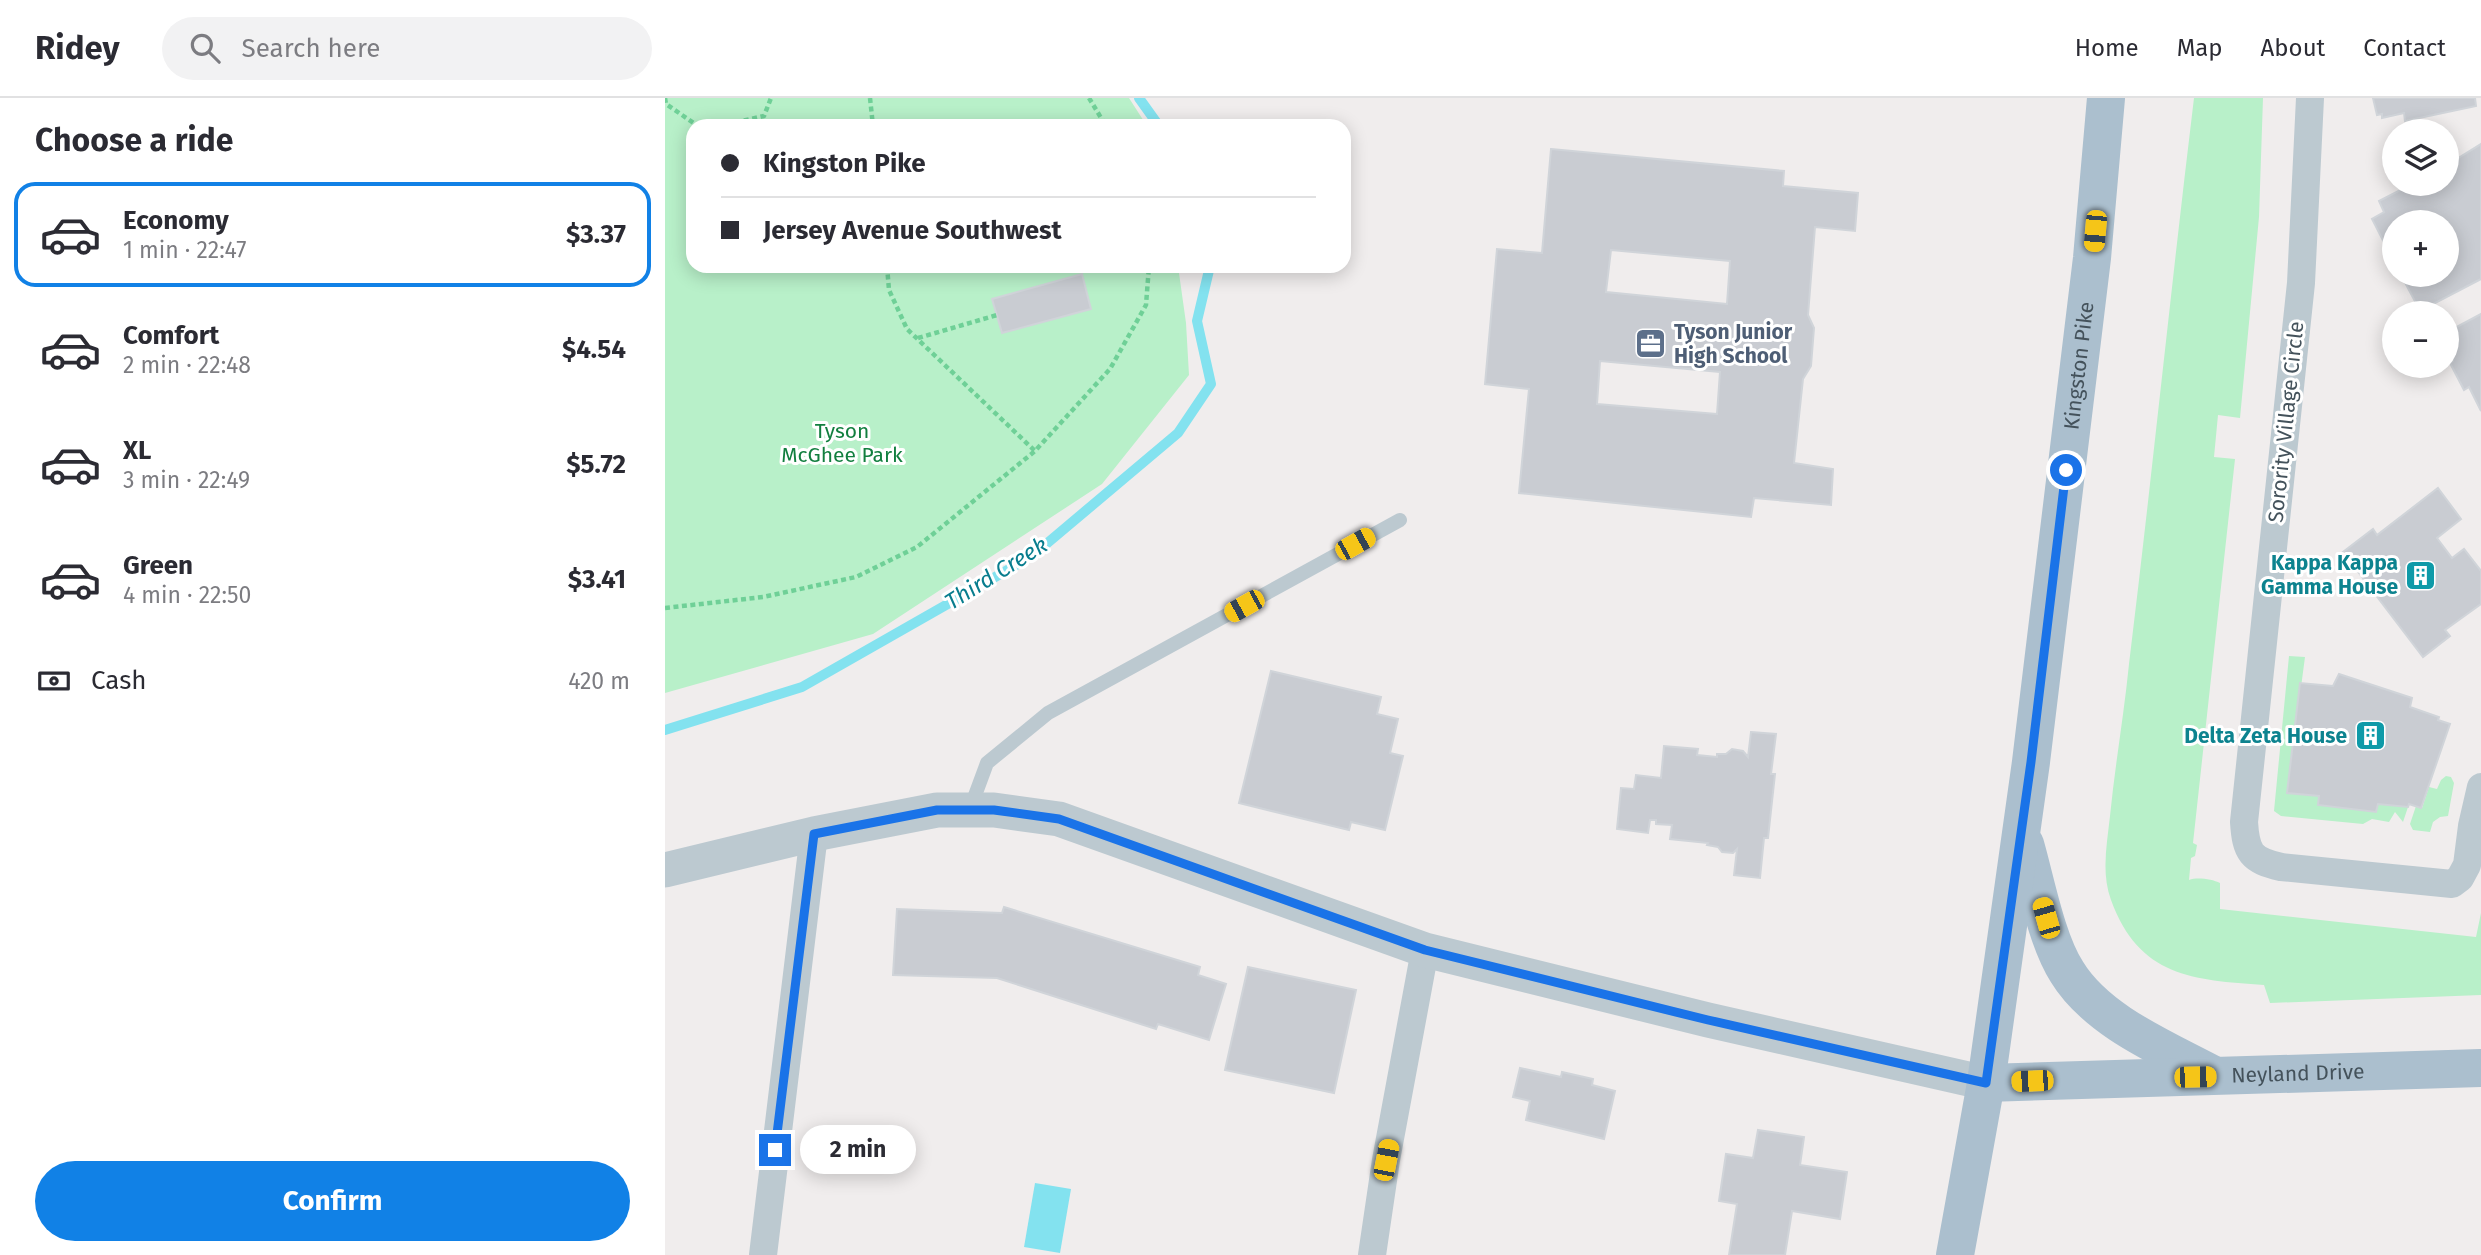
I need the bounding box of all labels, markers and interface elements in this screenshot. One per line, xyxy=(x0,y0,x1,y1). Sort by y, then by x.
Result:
search box xyxy=(162,17,652,80)
text: Ridey xyxy=(35,28,120,68)
icon: search xyxy=(186,29,224,67)
text: Search here xyxy=(242,33,380,64)
text: Home xyxy=(2075,34,2139,62)
text: Map xyxy=(2177,34,2223,62)
text: About xyxy=(2261,34,2325,62)
text: Contact xyxy=(2363,34,2446,62)
map controls xyxy=(2382,119,2459,378)
button: layers xyxy=(2382,119,2459,196)
text: Choose a ride xyxy=(35,121,233,159)
text: Kingston Pike xyxy=(763,148,926,179)
icon: car xyxy=(39,203,102,266)
text: Economy xyxy=(123,205,229,236)
car xyxy=(2083,209,2108,253)
button: + xyxy=(2382,210,2459,287)
text: Jersey Avenue Southwest xyxy=(763,215,1062,246)
text: $3.37 xyxy=(566,219,626,250)
text: 1 min · 22:47 xyxy=(123,236,247,264)
street label: Kingston Pike xyxy=(2058,300,2100,431)
button: − xyxy=(2382,301,2459,378)
icon: car xyxy=(39,318,102,381)
place label: Tyson Junior High School xyxy=(1674,319,1793,369)
text: Comfort xyxy=(123,320,219,351)
street label: Sorority Village Circle xyxy=(2263,320,2309,524)
office icon: Tyson Junior High School xyxy=(1634,327,1668,361)
text: $4.54 xyxy=(562,334,626,365)
text: 2 min · 22:48 xyxy=(123,351,251,379)
park label: Tyson McGhee Park xyxy=(781,418,903,468)
icon: car xyxy=(39,433,102,496)
text: XL xyxy=(123,435,151,466)
text: $5.72 xyxy=(566,449,626,480)
route start xyxy=(2050,454,2082,486)
text: 3 min · 22:49 xyxy=(123,466,250,494)
car xyxy=(1332,525,1379,563)
water label: Third Creek xyxy=(939,530,1053,616)
icon: car xyxy=(39,548,102,611)
text: Green xyxy=(123,550,193,581)
place label: Kappa Kappa Gamma House xyxy=(2261,550,2398,600)
building icon: Kappa Kappa Gamma House xyxy=(2404,558,2438,592)
text: $3.41 xyxy=(568,564,626,595)
text: 4 min · 22:50 xyxy=(123,581,251,609)
car xyxy=(1221,587,1268,625)
icon: cash xyxy=(35,662,73,700)
text: Cash xyxy=(91,665,147,696)
text: 420 m xyxy=(568,667,630,695)
building icon: Delta Zeta House xyxy=(2353,719,2387,753)
place label: Delta Zeta House xyxy=(2184,723,2347,749)
car xyxy=(2031,895,2062,941)
street label: Neyland Drive xyxy=(2231,1059,2365,1089)
car xyxy=(2174,1066,2217,1088)
car xyxy=(2011,1070,2054,1092)
callout: 2 min xyxy=(799,1126,915,1174)
route end xyxy=(759,1134,791,1166)
text: 2 min xyxy=(830,1135,886,1163)
car xyxy=(1372,1137,1401,1183)
button: Confirm xyxy=(35,1161,630,1241)

